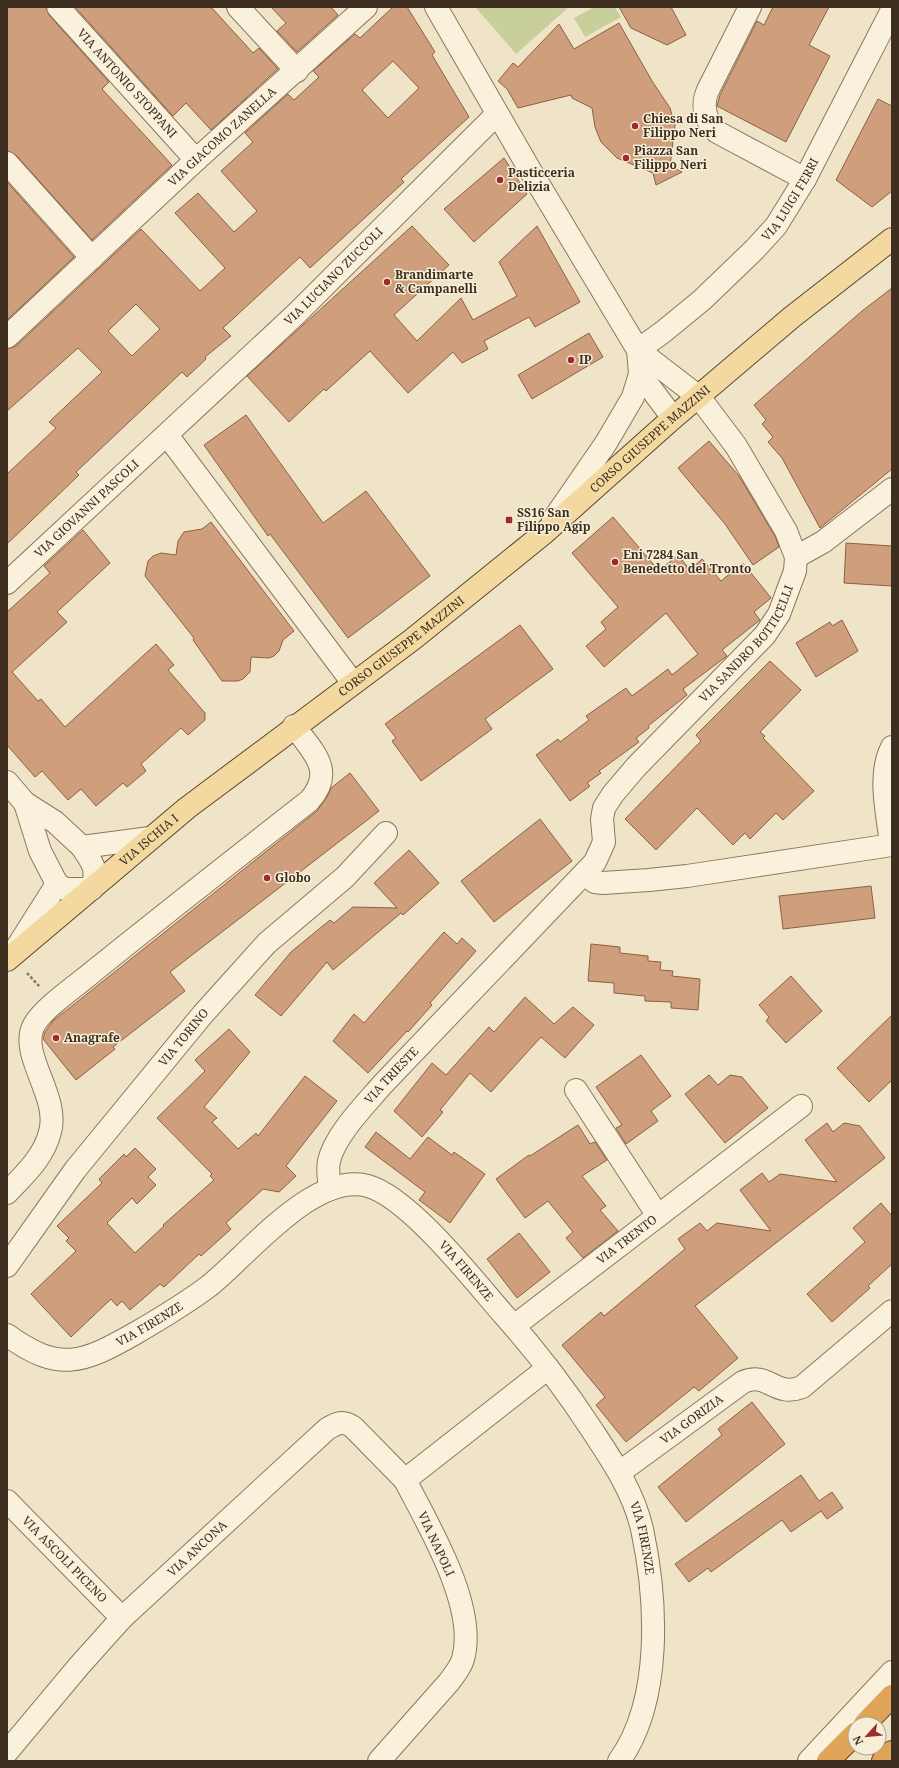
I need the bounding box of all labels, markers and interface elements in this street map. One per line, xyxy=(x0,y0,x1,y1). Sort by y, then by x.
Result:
street label: VIA ANTONIO STOPPANI xyxy=(74,25,181,141)
street label: VIA GIACOMO ZANELLA xyxy=(164,82,280,190)
place label: Chiesa di San Filippo Neri xyxy=(643,110,724,141)
marker: Chiesa di San Filippo Neri xyxy=(630,121,640,131)
place label: Piazza San Filippo Neri xyxy=(634,142,708,173)
marker: Piazza San Filippo Neri xyxy=(621,153,631,163)
street label: VIA LUIGI FERRI xyxy=(757,155,822,244)
place label: Pasticceria Delizia xyxy=(508,164,575,195)
marker: Pasticceria Delizia xyxy=(495,175,505,185)
street label: VIA LUCIANO ZUCCOLI xyxy=(280,223,386,329)
place label: Brandimarte & Campanelli xyxy=(395,266,478,297)
marker: Brandimarte & Campanelli xyxy=(382,277,392,287)
place label: IP xyxy=(579,351,592,368)
marker: IP xyxy=(566,355,576,365)
street label: CORSO GIUSEPPE MAZZINI xyxy=(586,381,714,496)
street label: VIA GIOVANNI PASCOLI xyxy=(31,455,142,561)
place label: SS16 San Filippo Agip xyxy=(517,504,591,535)
marker: SS16 San Filippo Agip xyxy=(504,515,514,525)
place label: Eni 7284 San Benedetto del Tronto xyxy=(623,546,751,577)
marker: Eni 7284 San Benedetto del Tronto xyxy=(610,557,620,567)
street label: VIA SANDRO BOTTICELLI xyxy=(695,583,797,706)
street label: CORSO GIUSEPPE MAZZINI xyxy=(334,592,468,700)
street label: VIA ISCHIA I xyxy=(116,810,182,869)
place label: Globo xyxy=(275,869,311,886)
marker: Globo xyxy=(262,873,272,883)
street label: VIA TORINO xyxy=(154,1004,212,1070)
place label: Anagrafe xyxy=(64,1029,120,1046)
marker: Anagrafe xyxy=(51,1033,61,1043)
street label: VIA TRIESTE xyxy=(360,1043,422,1107)
street label: VIA TRENTO xyxy=(593,1211,660,1268)
street label: VIA FIRENZE xyxy=(435,1237,497,1304)
street label: VIA FIRENZE xyxy=(113,1298,186,1350)
street label: VIA GORIZIA xyxy=(657,1390,727,1448)
street label: VIA FIRENZE xyxy=(626,1499,659,1576)
street label: VIA NAPOLI xyxy=(414,1509,459,1579)
street label: VIA ASCOLI PICENO xyxy=(18,1512,111,1606)
street label: VIA ANCONA xyxy=(163,1516,231,1580)
north arrow xyxy=(847,1716,887,1756)
text: N xyxy=(849,1733,866,1748)

